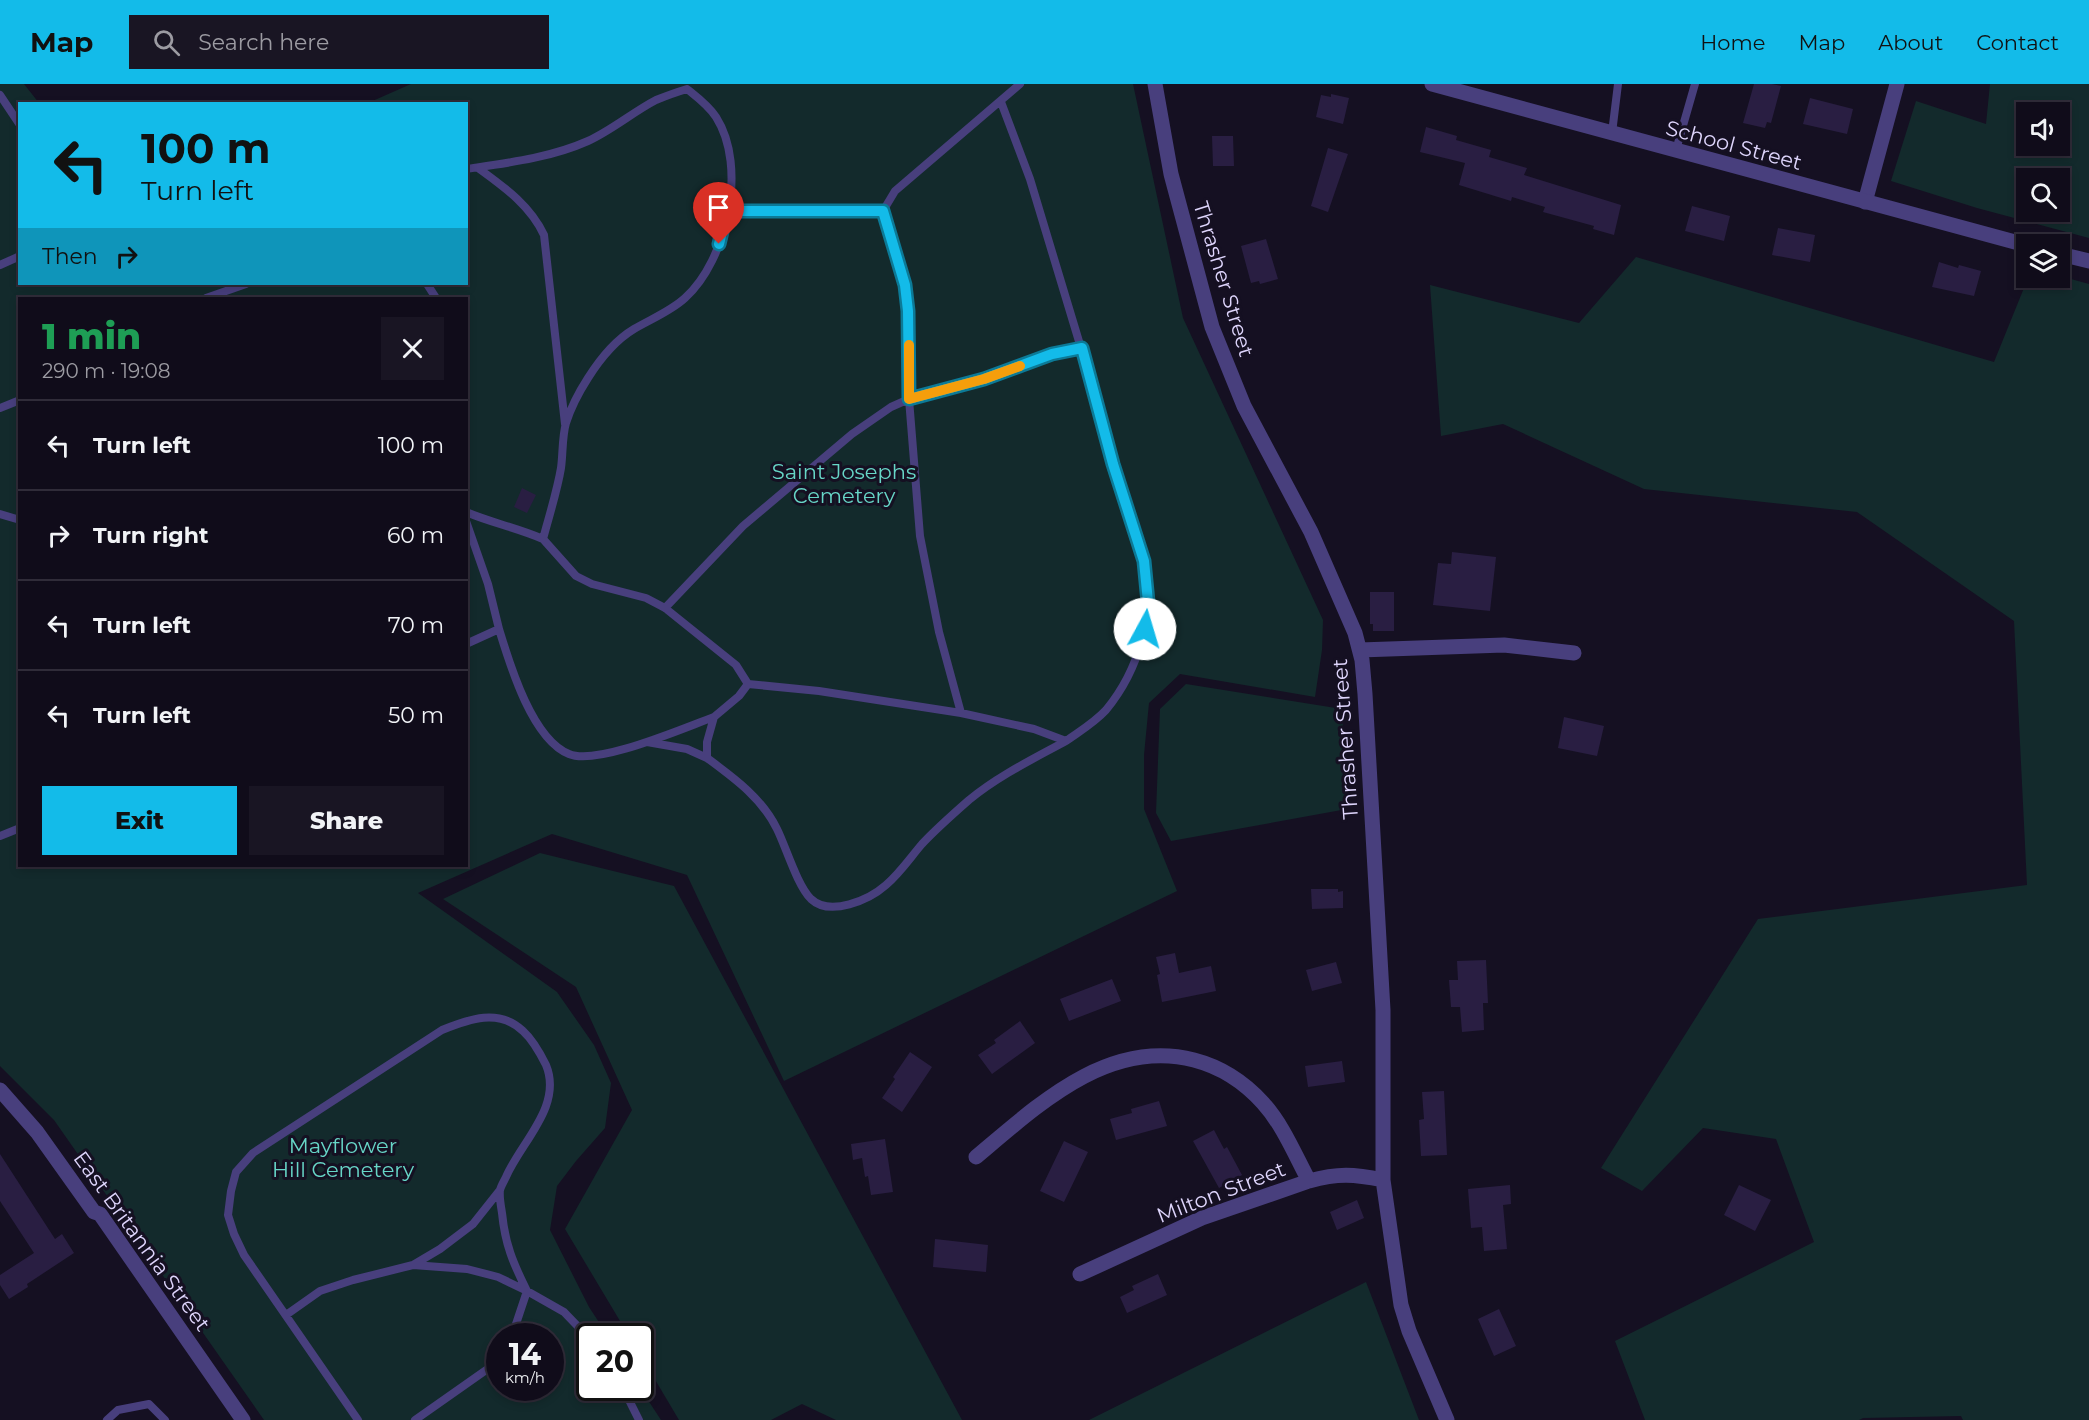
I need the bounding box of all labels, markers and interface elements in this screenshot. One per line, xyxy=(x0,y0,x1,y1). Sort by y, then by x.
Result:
search box xyxy=(129,15,549,69)
text: Map xyxy=(30,25,93,59)
icon: search xyxy=(150,26,183,59)
text: Search here xyxy=(198,29,329,56)
text: Home xyxy=(1700,30,1765,55)
text: Map xyxy=(1798,30,1845,55)
text: About xyxy=(1878,30,1943,55)
text: Contact xyxy=(1976,30,2059,55)
map controls xyxy=(2016,102,2070,288)
button: sound xyxy=(2016,102,2070,156)
street label: School Street xyxy=(1663,115,1805,175)
text: 100 m xyxy=(141,122,270,174)
icon: left xyxy=(42,126,120,204)
button: search xyxy=(2016,168,2070,222)
text: Turn left xyxy=(141,174,254,207)
pin xyxy=(693,182,744,244)
icon: arrive xyxy=(702,191,735,224)
street label: Thrasher Street xyxy=(1189,198,1259,360)
button: layers xyxy=(2016,234,2070,288)
icon: right xyxy=(110,240,143,273)
text: Then xyxy=(42,243,98,270)
text: 1 min xyxy=(42,314,141,358)
button: close xyxy=(381,317,444,380)
text: 290 m · 19:08 xyxy=(42,359,170,383)
icon: left xyxy=(42,429,75,462)
text: Turn left xyxy=(93,432,191,459)
text: 100 m xyxy=(378,432,444,459)
park label: Saint Josephs Cemetery xyxy=(772,459,916,508)
icon: right xyxy=(42,519,75,552)
text: Turn right xyxy=(93,522,208,549)
text: 60 m xyxy=(387,522,444,549)
position arrow xyxy=(1113,597,1177,661)
icon: left xyxy=(42,609,75,642)
text: Turn left xyxy=(93,612,191,639)
text: 70 m xyxy=(388,612,444,639)
street label: Thrasher Street xyxy=(1327,658,1363,820)
icon: left xyxy=(42,699,75,732)
text: Turn left xyxy=(93,702,191,729)
text: 50 m xyxy=(388,702,444,729)
button: Exit xyxy=(42,786,237,855)
button: Share xyxy=(249,786,444,855)
park label: Mayflower Hill Cemetery xyxy=(272,1133,415,1182)
street label: East Britannia Street xyxy=(68,1146,216,1336)
street label: Milton Street xyxy=(1153,1156,1289,1228)
speed limit sign: 20 xyxy=(576,1323,654,1401)
text: 14 xyxy=(509,1336,541,1373)
text: km/h xyxy=(505,1368,545,1387)

